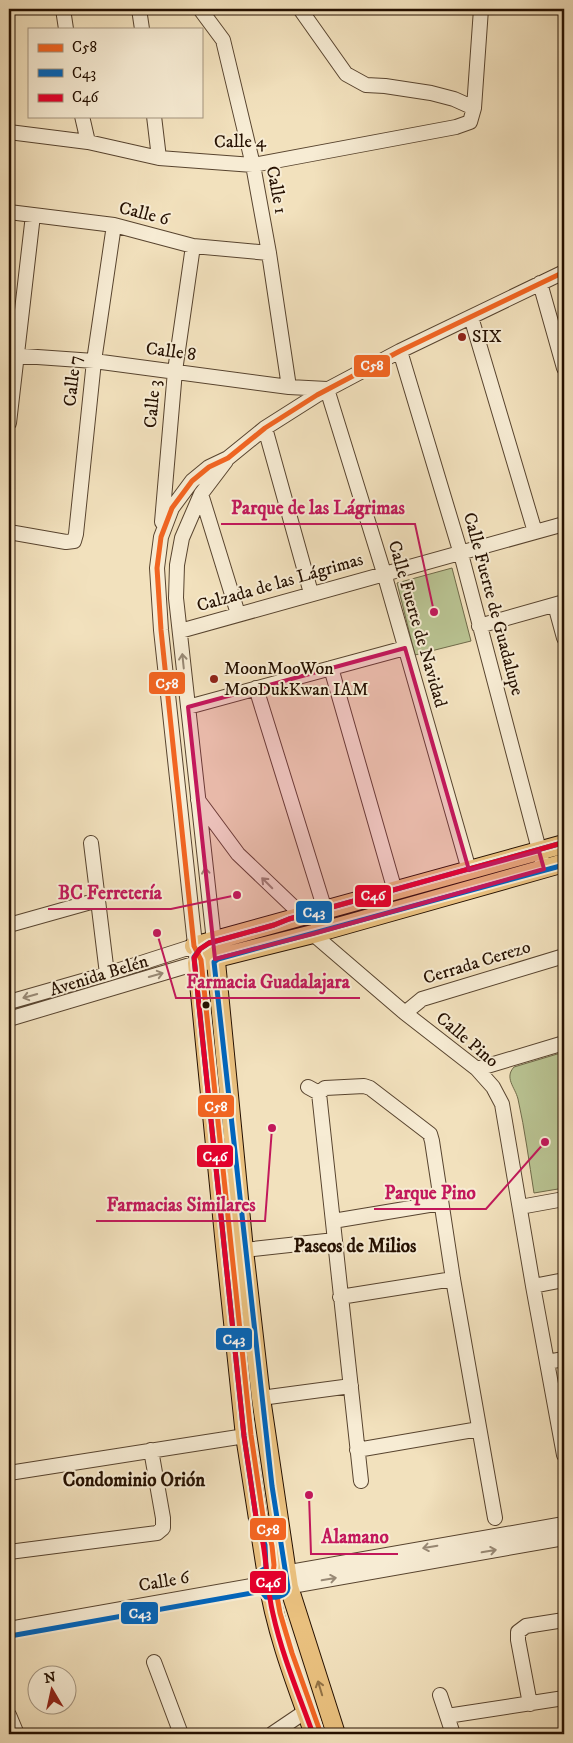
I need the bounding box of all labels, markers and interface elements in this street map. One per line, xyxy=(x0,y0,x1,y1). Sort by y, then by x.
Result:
legend xyxy=(28,28,202,118)
text: C58 xyxy=(72,38,97,57)
text: C43 xyxy=(72,64,96,83)
text: C46 xyxy=(72,88,100,107)
street label: Calle 4 xyxy=(214,131,267,153)
street label: Calle 1 xyxy=(261,164,291,216)
street label: Calle 6 xyxy=(117,197,172,231)
place label: SIX xyxy=(472,326,502,348)
marker: SIX xyxy=(456,331,468,343)
street label: Calle 8 xyxy=(145,338,197,366)
street label: Calle 7 xyxy=(59,354,87,408)
line badge: C58 xyxy=(353,354,391,378)
text: C58 xyxy=(360,357,384,375)
street label: Calle 3 xyxy=(140,379,166,429)
callout: Parque de las Lágrimas xyxy=(221,490,415,524)
text: Parque de las Lágrimas xyxy=(231,497,406,521)
street label: Calle Fuerte de Guadalupe xyxy=(458,510,528,698)
street label: Calle Fuerte de Navidad xyxy=(383,538,451,710)
street label: Calzada de las Lágrimas xyxy=(194,549,366,617)
one-way arrow xyxy=(178,654,188,670)
place label: MoonMooWon MooDukKwan IAM xyxy=(224,658,368,701)
line badge: C58 xyxy=(148,671,186,695)
marker: MoonMooWon MooDukKwan IAM xyxy=(208,673,220,685)
text: C58 xyxy=(155,675,179,693)
one-way arrow xyxy=(201,867,211,883)
callout: BC Ferretería xyxy=(48,875,171,909)
one-way arrow xyxy=(261,877,273,889)
text: BC Ferretería xyxy=(58,882,163,905)
line badge: C46 xyxy=(354,884,392,908)
text: C46 xyxy=(361,887,386,905)
line badge: C43 xyxy=(295,900,333,924)
text: C43 xyxy=(303,904,325,922)
street label: Cerrada Cerezo xyxy=(421,936,534,990)
street label: Avenida Belén xyxy=(47,950,152,1001)
callout: Farmacia Guadalajara xyxy=(176,964,360,998)
one-way arrow xyxy=(148,970,164,980)
text: Farmacia Guadalajara xyxy=(186,971,351,995)
one-way arrow xyxy=(23,992,39,1001)
unlabelled marker xyxy=(201,1000,211,1010)
street label: Calle Pino xyxy=(431,1008,503,1073)
line badge: C58 xyxy=(197,1094,235,1118)
text: C58 xyxy=(204,1098,228,1116)
line badge: C46 xyxy=(196,1144,234,1168)
text: C46 xyxy=(203,1148,228,1166)
callout: Parque Pino xyxy=(374,1175,486,1209)
text: Parque Pino xyxy=(384,1182,476,1206)
callout: Farmacias Similares xyxy=(96,1187,265,1221)
text: Farmacias Similares xyxy=(106,1194,256,1217)
district label: Paseos de Milios xyxy=(294,1235,417,1258)
line badge: C43 xyxy=(215,1327,253,1351)
text: C43 xyxy=(223,1331,245,1349)
district label: Condominio Orión xyxy=(63,1469,206,1492)
line badge: C58 xyxy=(249,1517,287,1541)
callout: Alamano xyxy=(311,1520,398,1554)
text: C58 xyxy=(256,1521,280,1539)
text: Alamano xyxy=(320,1526,389,1549)
one-way arrow xyxy=(422,1543,438,1553)
one-way arrow xyxy=(481,1546,497,1556)
street label: Calle 6 xyxy=(137,1567,192,1597)
line badge: C46 xyxy=(249,1570,287,1594)
text: C46 xyxy=(256,1574,281,1592)
one-way arrow xyxy=(321,1574,337,1584)
line badge: C43 xyxy=(120,1601,159,1625)
text: C43 xyxy=(129,1605,151,1623)
north arrow xyxy=(28,1666,78,1716)
text: N xyxy=(43,1668,58,1688)
one-way arrow xyxy=(314,1681,324,1697)

